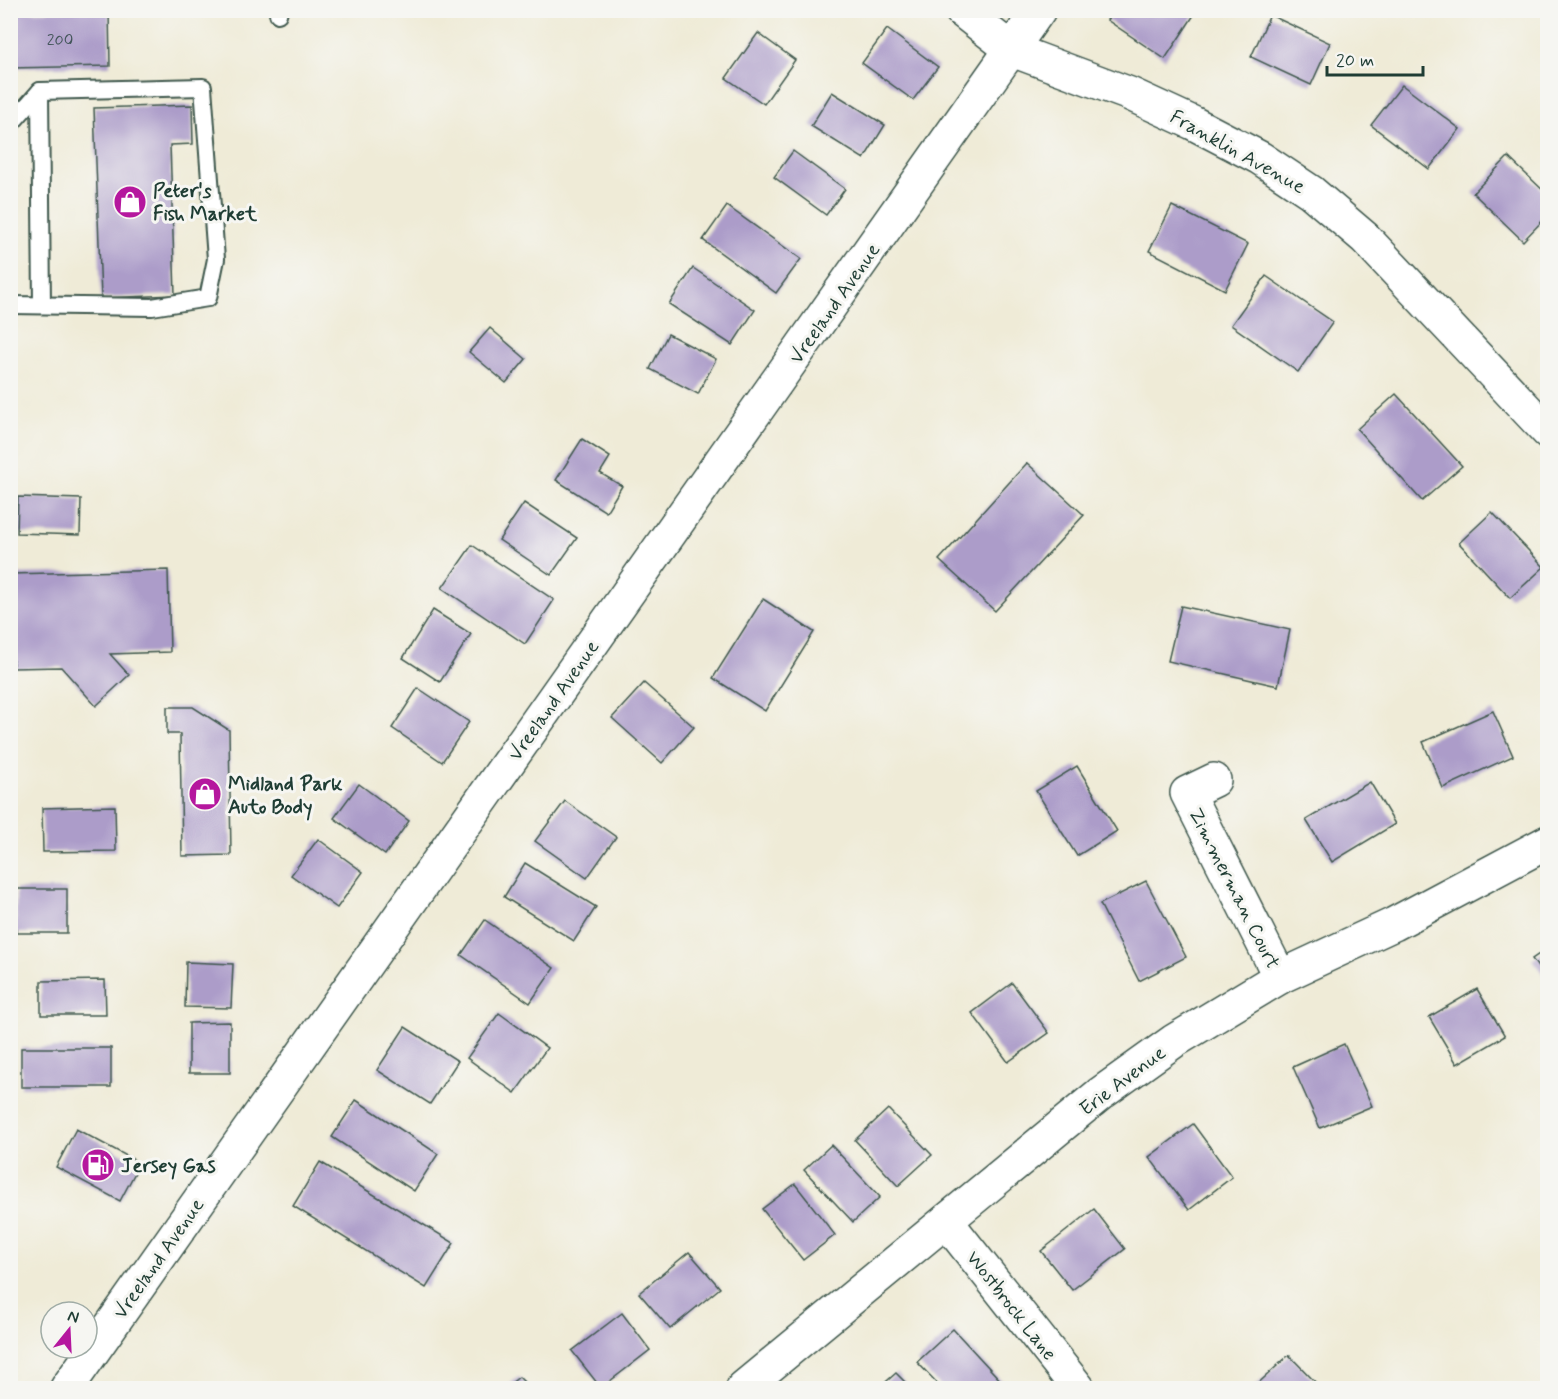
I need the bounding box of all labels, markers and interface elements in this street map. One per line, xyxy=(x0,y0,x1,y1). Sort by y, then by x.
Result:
house number: 200 xyxy=(47,30,73,51)
scale bar xyxy=(1327,39,1423,77)
text: 20 m xyxy=(1336,49,1374,73)
street label: Franklin Avenue xyxy=(1165,104,1310,201)
place label: Peter's Fish Market xyxy=(153,178,258,228)
shop icon: Peter's Fish Market xyxy=(112,184,148,220)
street label: Vreeland Avenue xyxy=(784,238,887,370)
street label: Vreeland Avenue xyxy=(503,635,606,767)
place label: Midland Park Auto Body xyxy=(228,771,343,821)
shop icon: Midland Park Auto Body xyxy=(187,776,223,812)
street label: Zimmerman Court xyxy=(1181,803,1286,974)
street label: Erie Avenue xyxy=(1074,1040,1172,1123)
fuel station icon: Jersey Gas xyxy=(80,1147,116,1183)
place label: Jersey Gas xyxy=(121,1153,216,1180)
street label: Vreeland Avenue xyxy=(108,1193,211,1325)
street label: Wostbrock Lane xyxy=(959,1245,1062,1366)
north arrow xyxy=(39,1300,99,1360)
text: N xyxy=(65,1306,81,1329)

